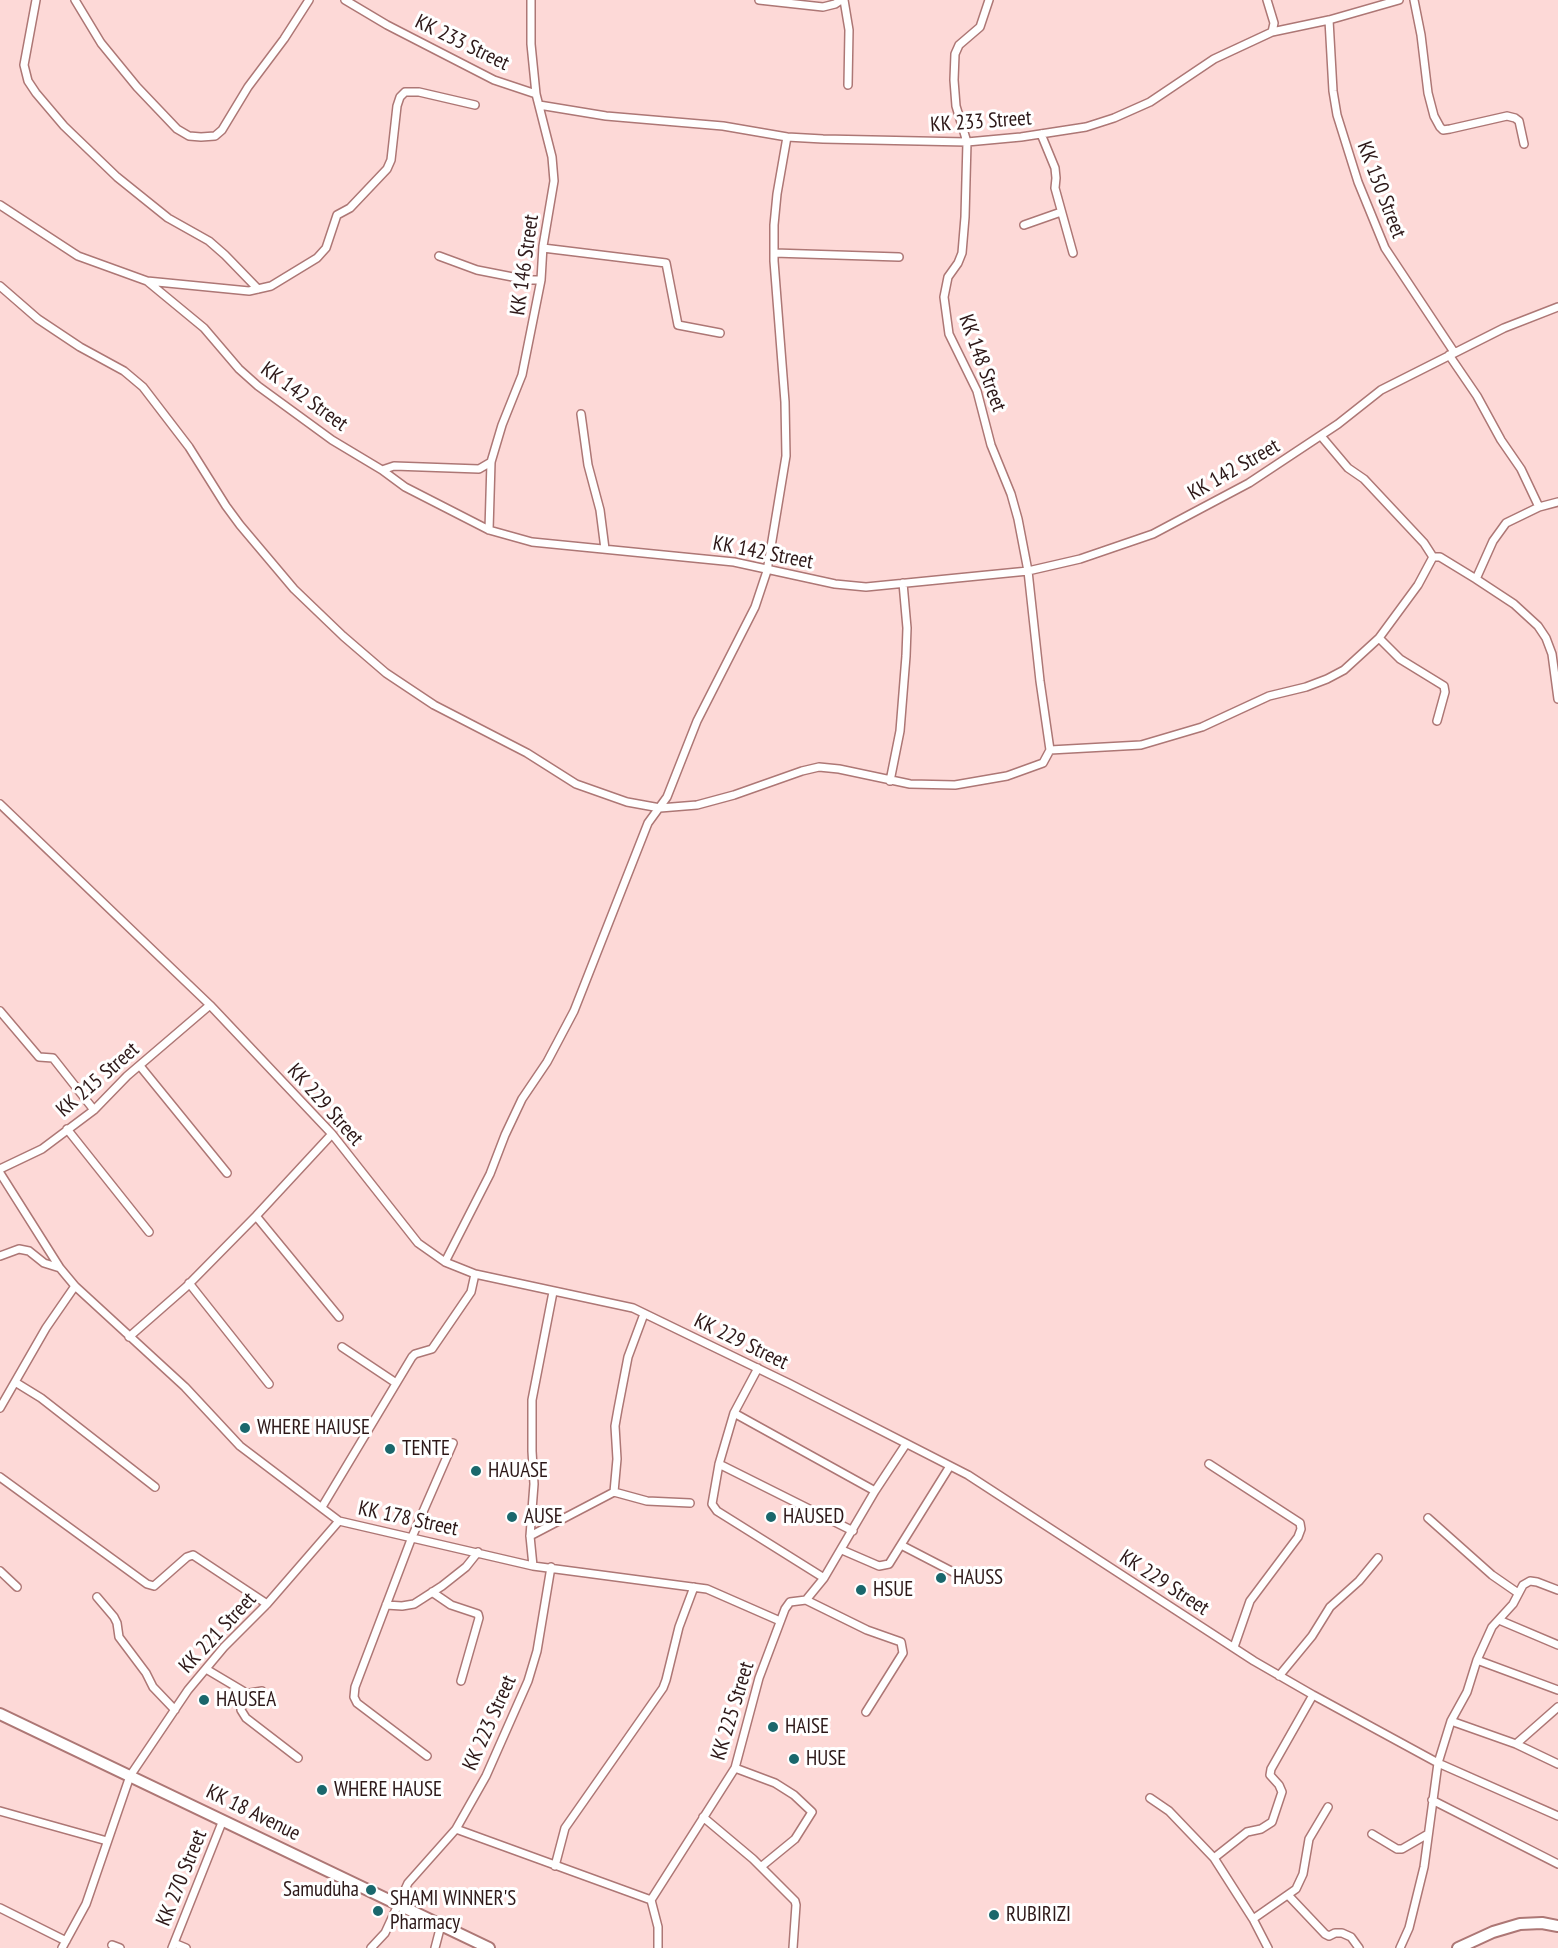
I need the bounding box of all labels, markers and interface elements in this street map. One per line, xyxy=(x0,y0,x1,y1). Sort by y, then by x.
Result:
street label: KK 233 Street xyxy=(411,9,513,77)
street label: KK 233 Street xyxy=(930,106,1032,138)
street label: KK 150 Street xyxy=(1351,138,1411,242)
street label: KK 146 Street xyxy=(505,213,545,317)
street label: KK 148 Street xyxy=(953,311,1011,415)
street label: KK 142 Street xyxy=(256,357,352,437)
street label: KK 142 Street xyxy=(1184,434,1284,506)
street label: KK 142 Street xyxy=(711,531,815,575)
street label: KK 215 Street xyxy=(51,1037,145,1123)
street label: KK 229 Street xyxy=(282,1059,368,1151)
street label: KK 229 Street xyxy=(690,1308,792,1376)
place label: WHERE HAIUSE xyxy=(257,1415,370,1441)
marker: WHERE HAIUSE xyxy=(238,1421,252,1435)
place label: TENTE xyxy=(402,1436,450,1462)
marker: TENTE xyxy=(383,1442,397,1456)
place label: HAUASE xyxy=(488,1458,548,1484)
marker: HAUASE xyxy=(469,1464,483,1478)
street label: KK 178 Street xyxy=(356,1496,460,1542)
place label: AUSE xyxy=(524,1504,563,1530)
place label: HAUSED xyxy=(783,1504,844,1530)
marker: AUSE xyxy=(505,1510,519,1524)
marker: HAUSED xyxy=(764,1510,778,1524)
street label: KK 229 Street xyxy=(1115,1545,1213,1621)
place label: HAUSS xyxy=(953,1565,1003,1591)
marker: HAUSS xyxy=(934,1571,948,1585)
place label: HSUE xyxy=(873,1577,913,1603)
marker: HSUE xyxy=(854,1583,868,1597)
street label: KK 221 Street xyxy=(174,1587,262,1679)
street label: KK 225 Street xyxy=(706,1659,760,1763)
street label: KK 223 Street xyxy=(458,1672,522,1774)
place label: HAUSEA xyxy=(216,1687,276,1713)
marker: HAUSEA xyxy=(197,1693,211,1707)
place label: HAISE xyxy=(785,1714,829,1740)
marker: HAISE xyxy=(766,1720,780,1734)
place label: HUSE xyxy=(806,1746,846,1772)
marker: HUSE xyxy=(787,1752,801,1766)
place label: WHERE HAUSE xyxy=(334,1777,442,1803)
street label: KK 18 Avenue xyxy=(202,1779,304,1847)
marker: WHERE HAUSE xyxy=(315,1783,329,1797)
street label: KK 270 Street xyxy=(151,1826,213,1930)
place label: Samuduha xyxy=(283,1877,359,1903)
marker: Samuduha xyxy=(364,1883,378,1897)
place label: SHAMI WINNER'S Pharmacy xyxy=(390,1886,516,1936)
place label: RUBIRIZI xyxy=(1006,1902,1071,1928)
marker: SHAMI WINNER'S Pharmacy xyxy=(371,1904,385,1918)
marker: RUBIRIZI xyxy=(987,1908,1001,1922)

